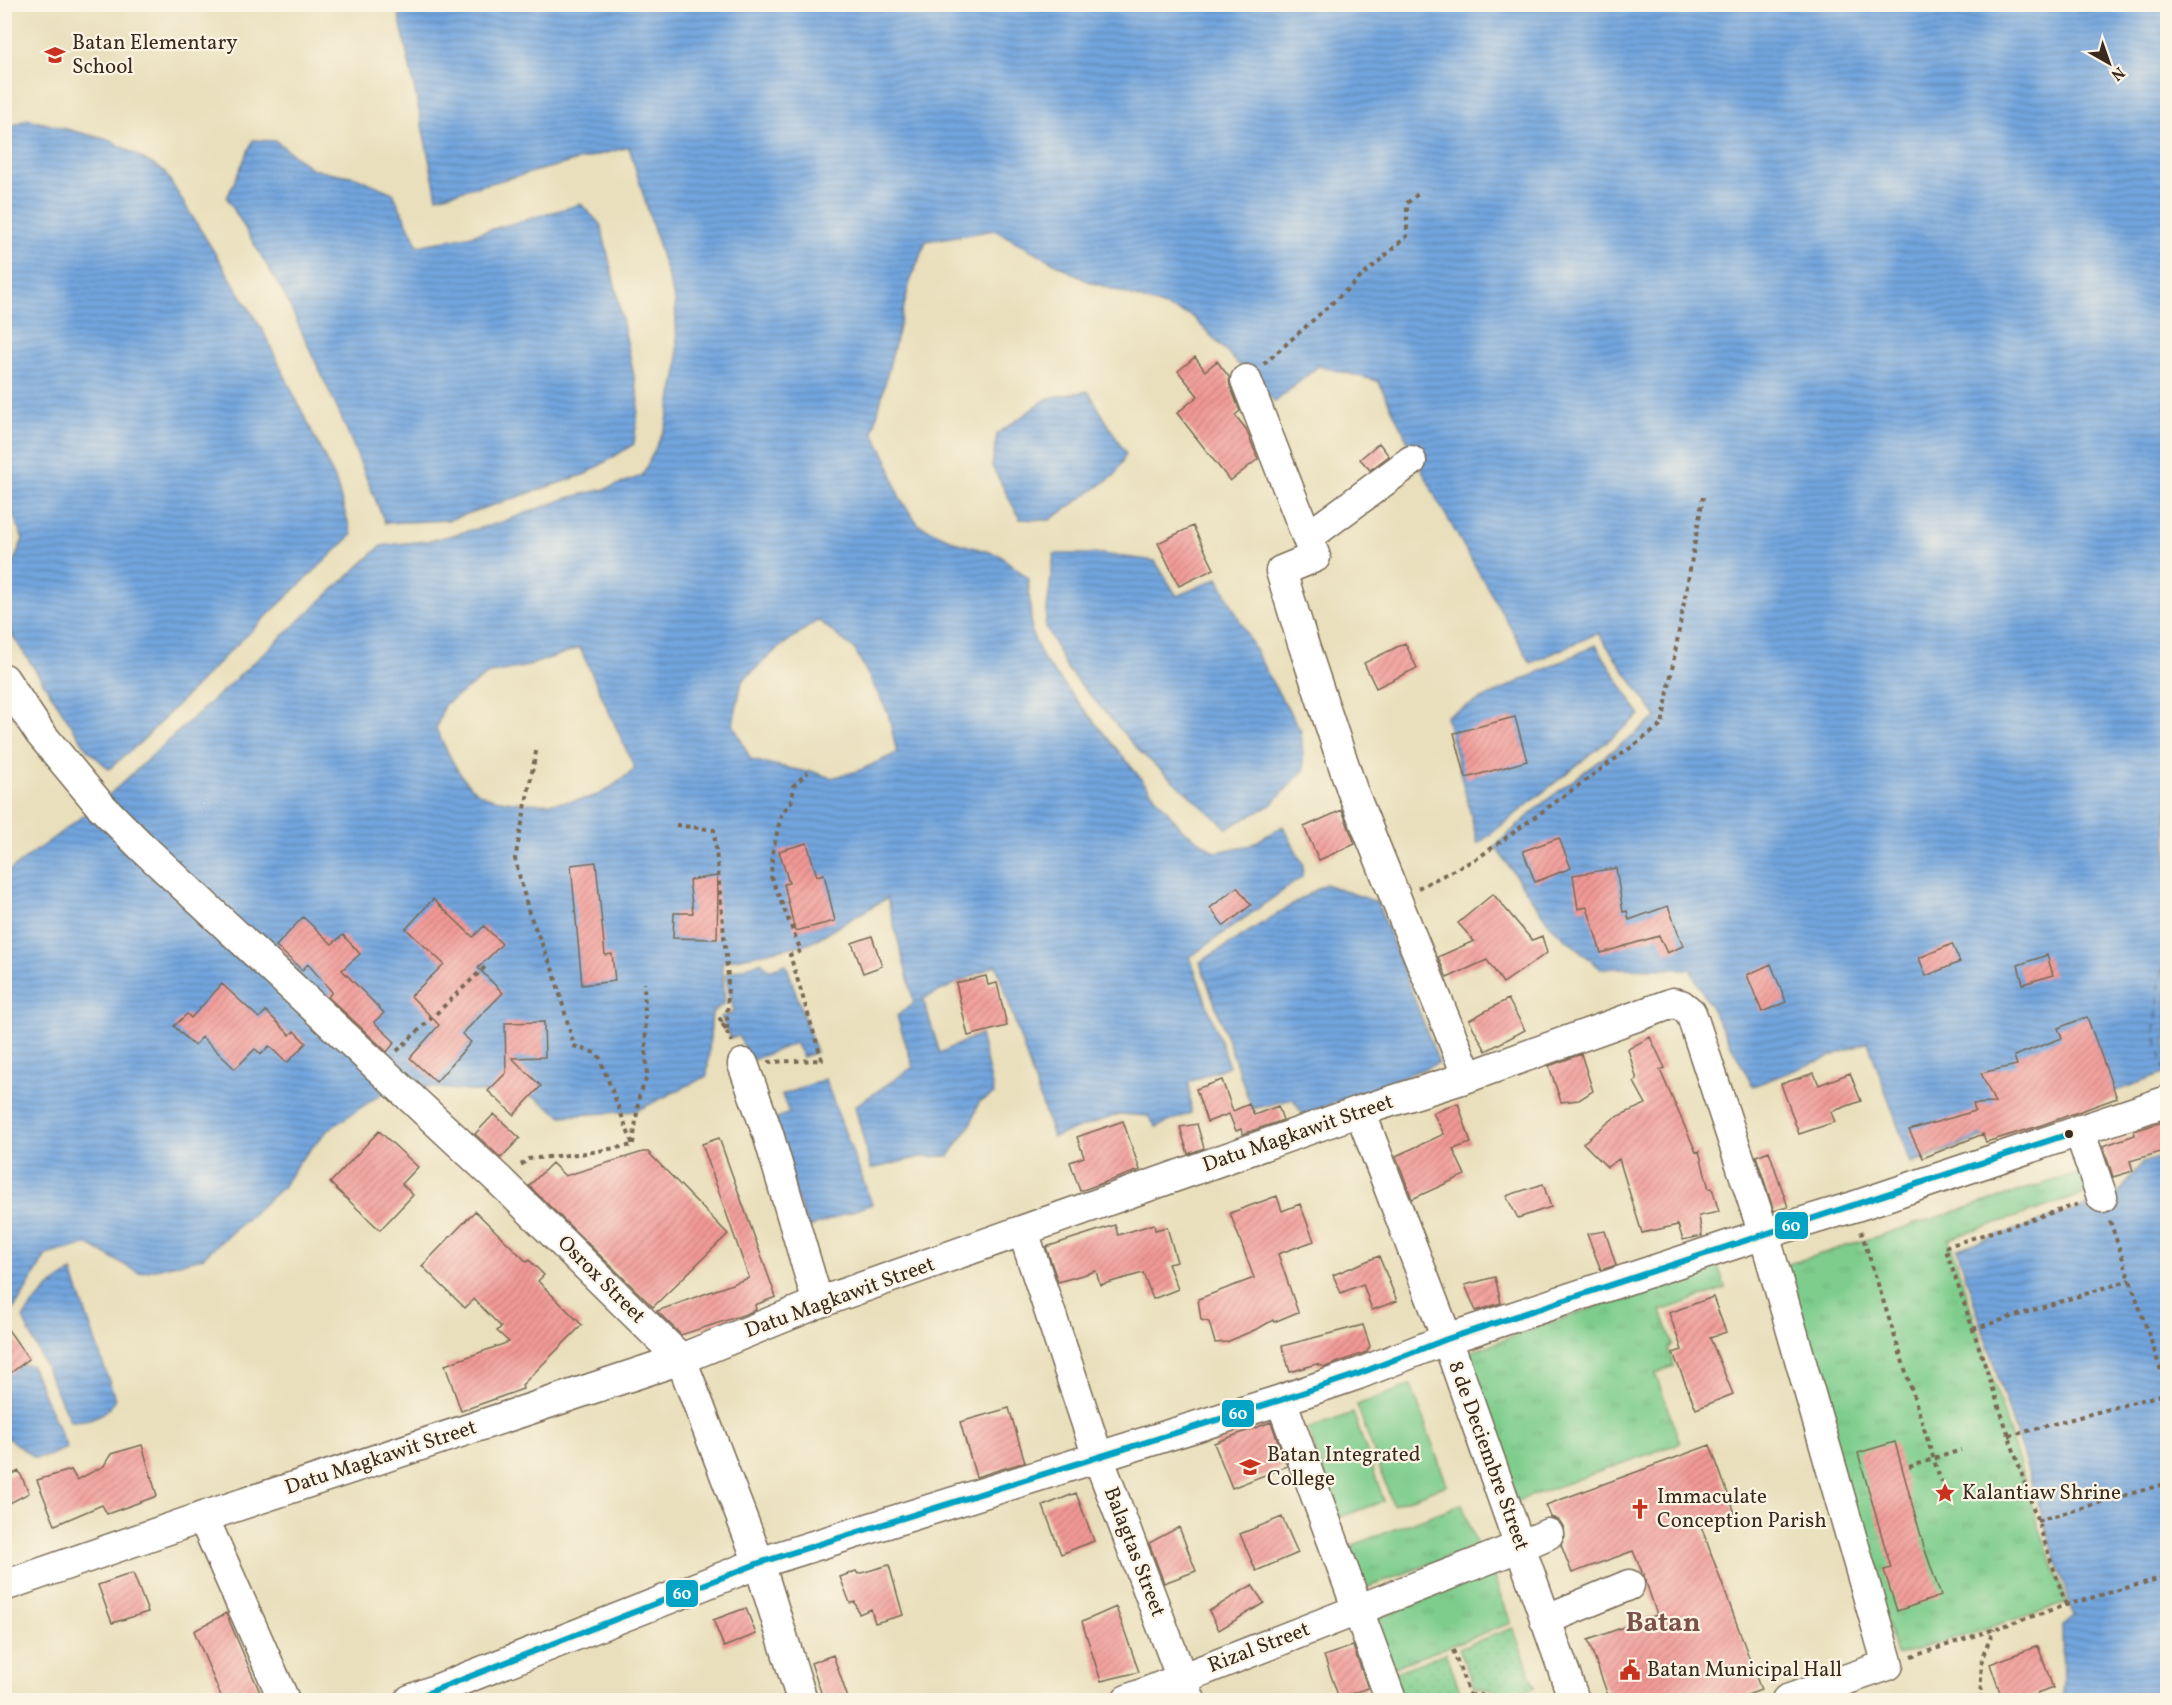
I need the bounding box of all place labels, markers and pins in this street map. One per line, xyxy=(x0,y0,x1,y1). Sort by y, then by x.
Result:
place label: Batan Elementary School xyxy=(72,29,238,82)
school or university icon: Batan Elementary School xyxy=(43,43,67,67)
unlabelled marker xyxy=(2063,1128,2075,1140)
place label: Batan Integrated College xyxy=(1267,1441,1421,1494)
school or university icon: Batan Integrated College xyxy=(1238,1455,1262,1479)
place label: Kalantiaw Shrine xyxy=(1962,1479,2121,1508)
place icon: Kalantiaw Shrine xyxy=(1933,1481,1957,1505)
place label: Immaculate Conception Parish xyxy=(1657,1483,1827,1536)
church icon: Immaculate Conception Parish xyxy=(1628,1497,1652,1521)
place label: Batan Municipal Hall xyxy=(1647,1656,1842,1685)
public building icon: Batan Municipal Hall xyxy=(1618,1658,1642,1682)

